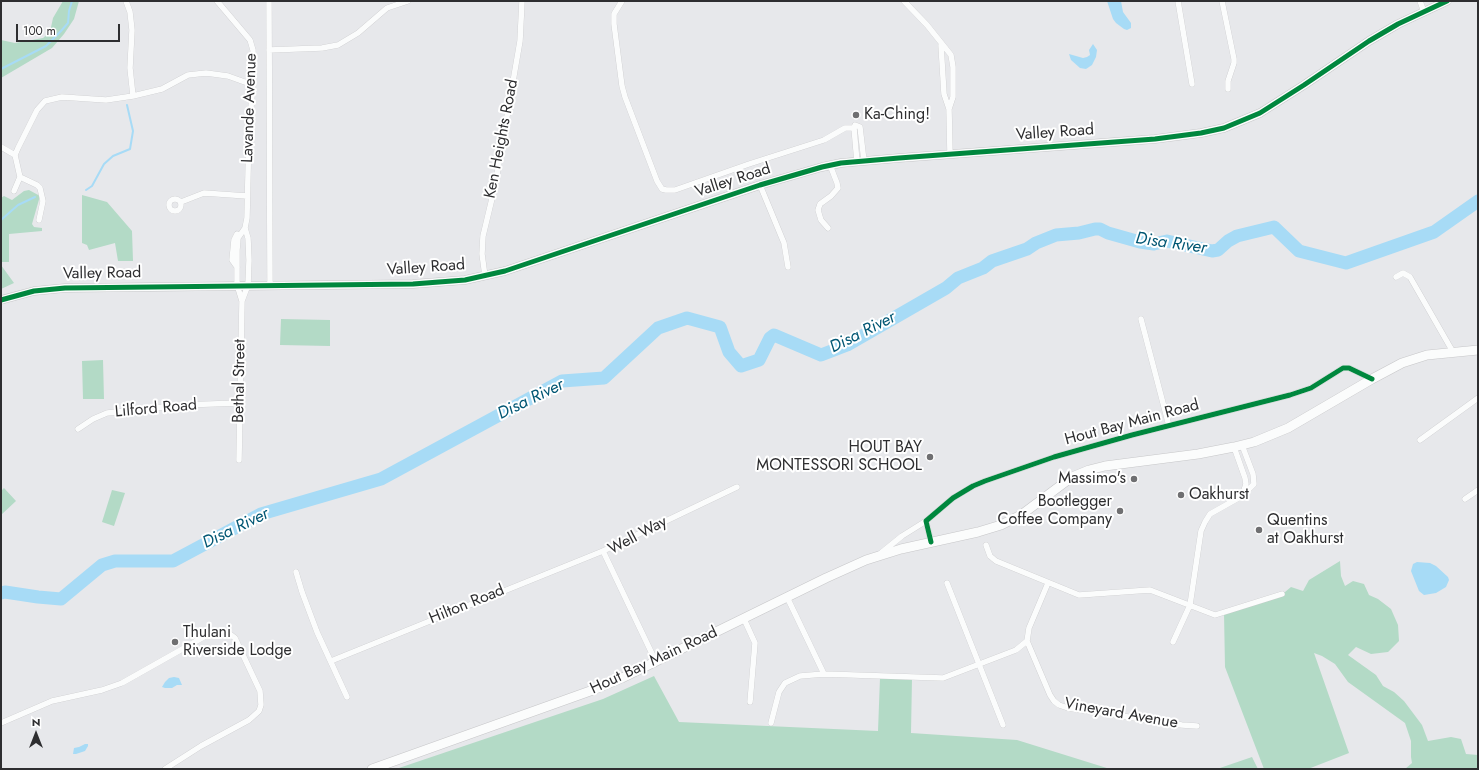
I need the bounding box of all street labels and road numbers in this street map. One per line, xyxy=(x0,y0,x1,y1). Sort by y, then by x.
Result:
street label: Lavande Avenue xyxy=(238,53,262,163)
street label: Ken Heights Road xyxy=(481,78,523,200)
street label: Valley Road xyxy=(1015,121,1095,145)
street label: Valley Road xyxy=(693,160,773,202)
street label: Valley Road xyxy=(386,256,466,280)
street label: Valley Road xyxy=(63,264,141,284)
street label: Bethal Street xyxy=(230,339,250,423)
street label: Lilford Road xyxy=(114,396,198,422)
street label: Hout Bay Main Road xyxy=(1063,396,1201,450)
street label: Well Way xyxy=(605,513,671,559)
street label: Hilton Road xyxy=(427,581,507,629)
street label: Hout Bay Main Road xyxy=(587,623,721,699)
street label: Vineyard Avenue xyxy=(1063,695,1179,733)

